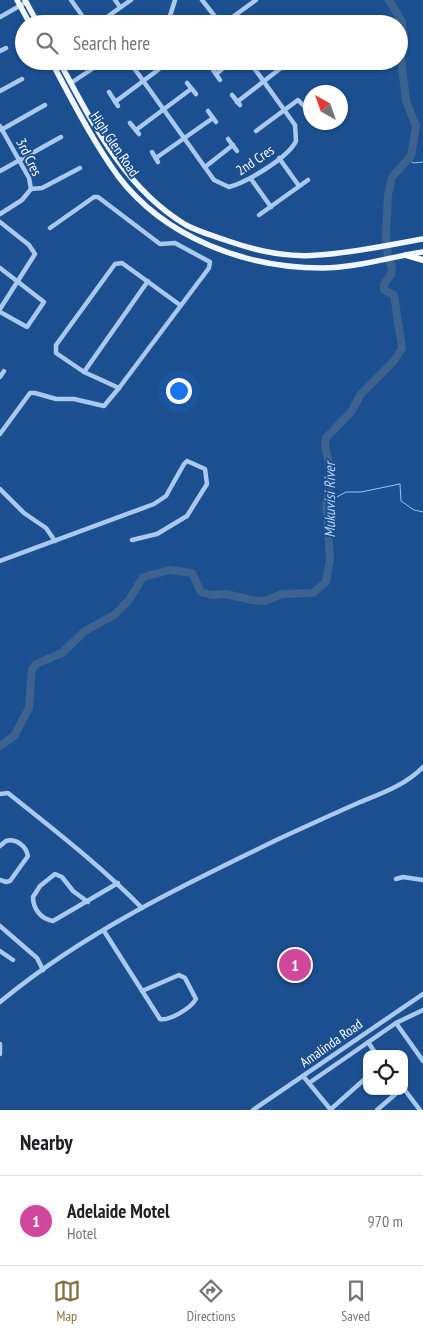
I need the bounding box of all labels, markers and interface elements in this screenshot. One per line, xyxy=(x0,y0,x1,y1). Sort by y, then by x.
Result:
search box xyxy=(15,15,408,70)
icon: search xyxy=(33,29,61,57)
text: Search here xyxy=(73,31,150,55)
north arrow xyxy=(303,85,348,130)
street label: High Glen Road xyxy=(87,108,143,180)
street label: 3rd Cres xyxy=(12,135,46,179)
street label: 2nd Cres xyxy=(233,141,278,179)
your location xyxy=(166,378,192,404)
water label: Mukuvisi River xyxy=(320,460,339,538)
pin: 1 xyxy=(279,946,311,984)
street label: Amalinda Road xyxy=(296,1015,366,1071)
map controls xyxy=(363,1050,408,1095)
button: locate xyxy=(363,1050,408,1095)
text: Nearby xyxy=(20,1129,73,1156)
text: Adelaide Motel xyxy=(67,1199,170,1223)
text: 1 xyxy=(32,1211,40,1231)
text: 970 m xyxy=(368,1211,403,1231)
text: Hotel xyxy=(67,1223,97,1243)
tab: Map xyxy=(53,1277,81,1325)
tab: Directions xyxy=(187,1277,235,1325)
tab: Saved xyxy=(341,1277,370,1325)

